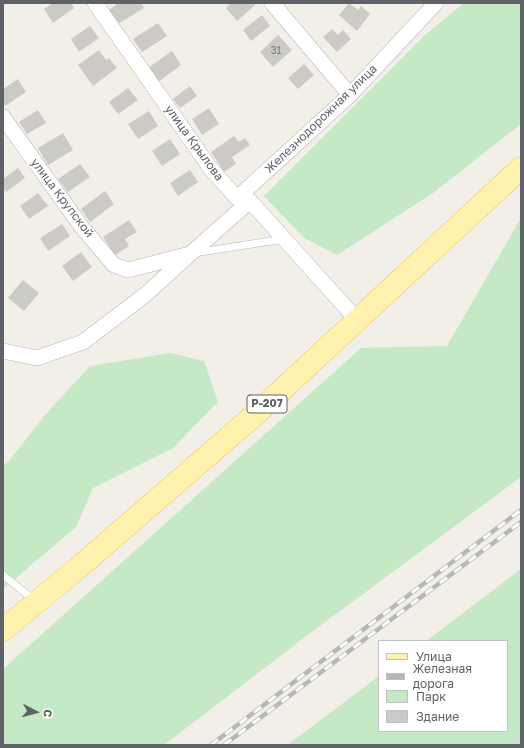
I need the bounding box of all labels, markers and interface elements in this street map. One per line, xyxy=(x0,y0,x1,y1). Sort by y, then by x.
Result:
house number: 31 xyxy=(271,45,281,57)
street label: Железнодорожная улица xyxy=(262,62,380,176)
street label: улица Крылова xyxy=(162,102,226,184)
street label: улица Крупской xyxy=(28,156,96,240)
road number: Р-207 xyxy=(247,395,287,413)
legend xyxy=(378,640,508,732)
text: Улица xyxy=(416,649,452,664)
text: Железная дорога xyxy=(413,661,472,691)
text: Парк xyxy=(416,689,446,704)
north arrow xyxy=(16,692,56,732)
text: С xyxy=(42,709,55,718)
text: Здание xyxy=(416,709,459,724)

